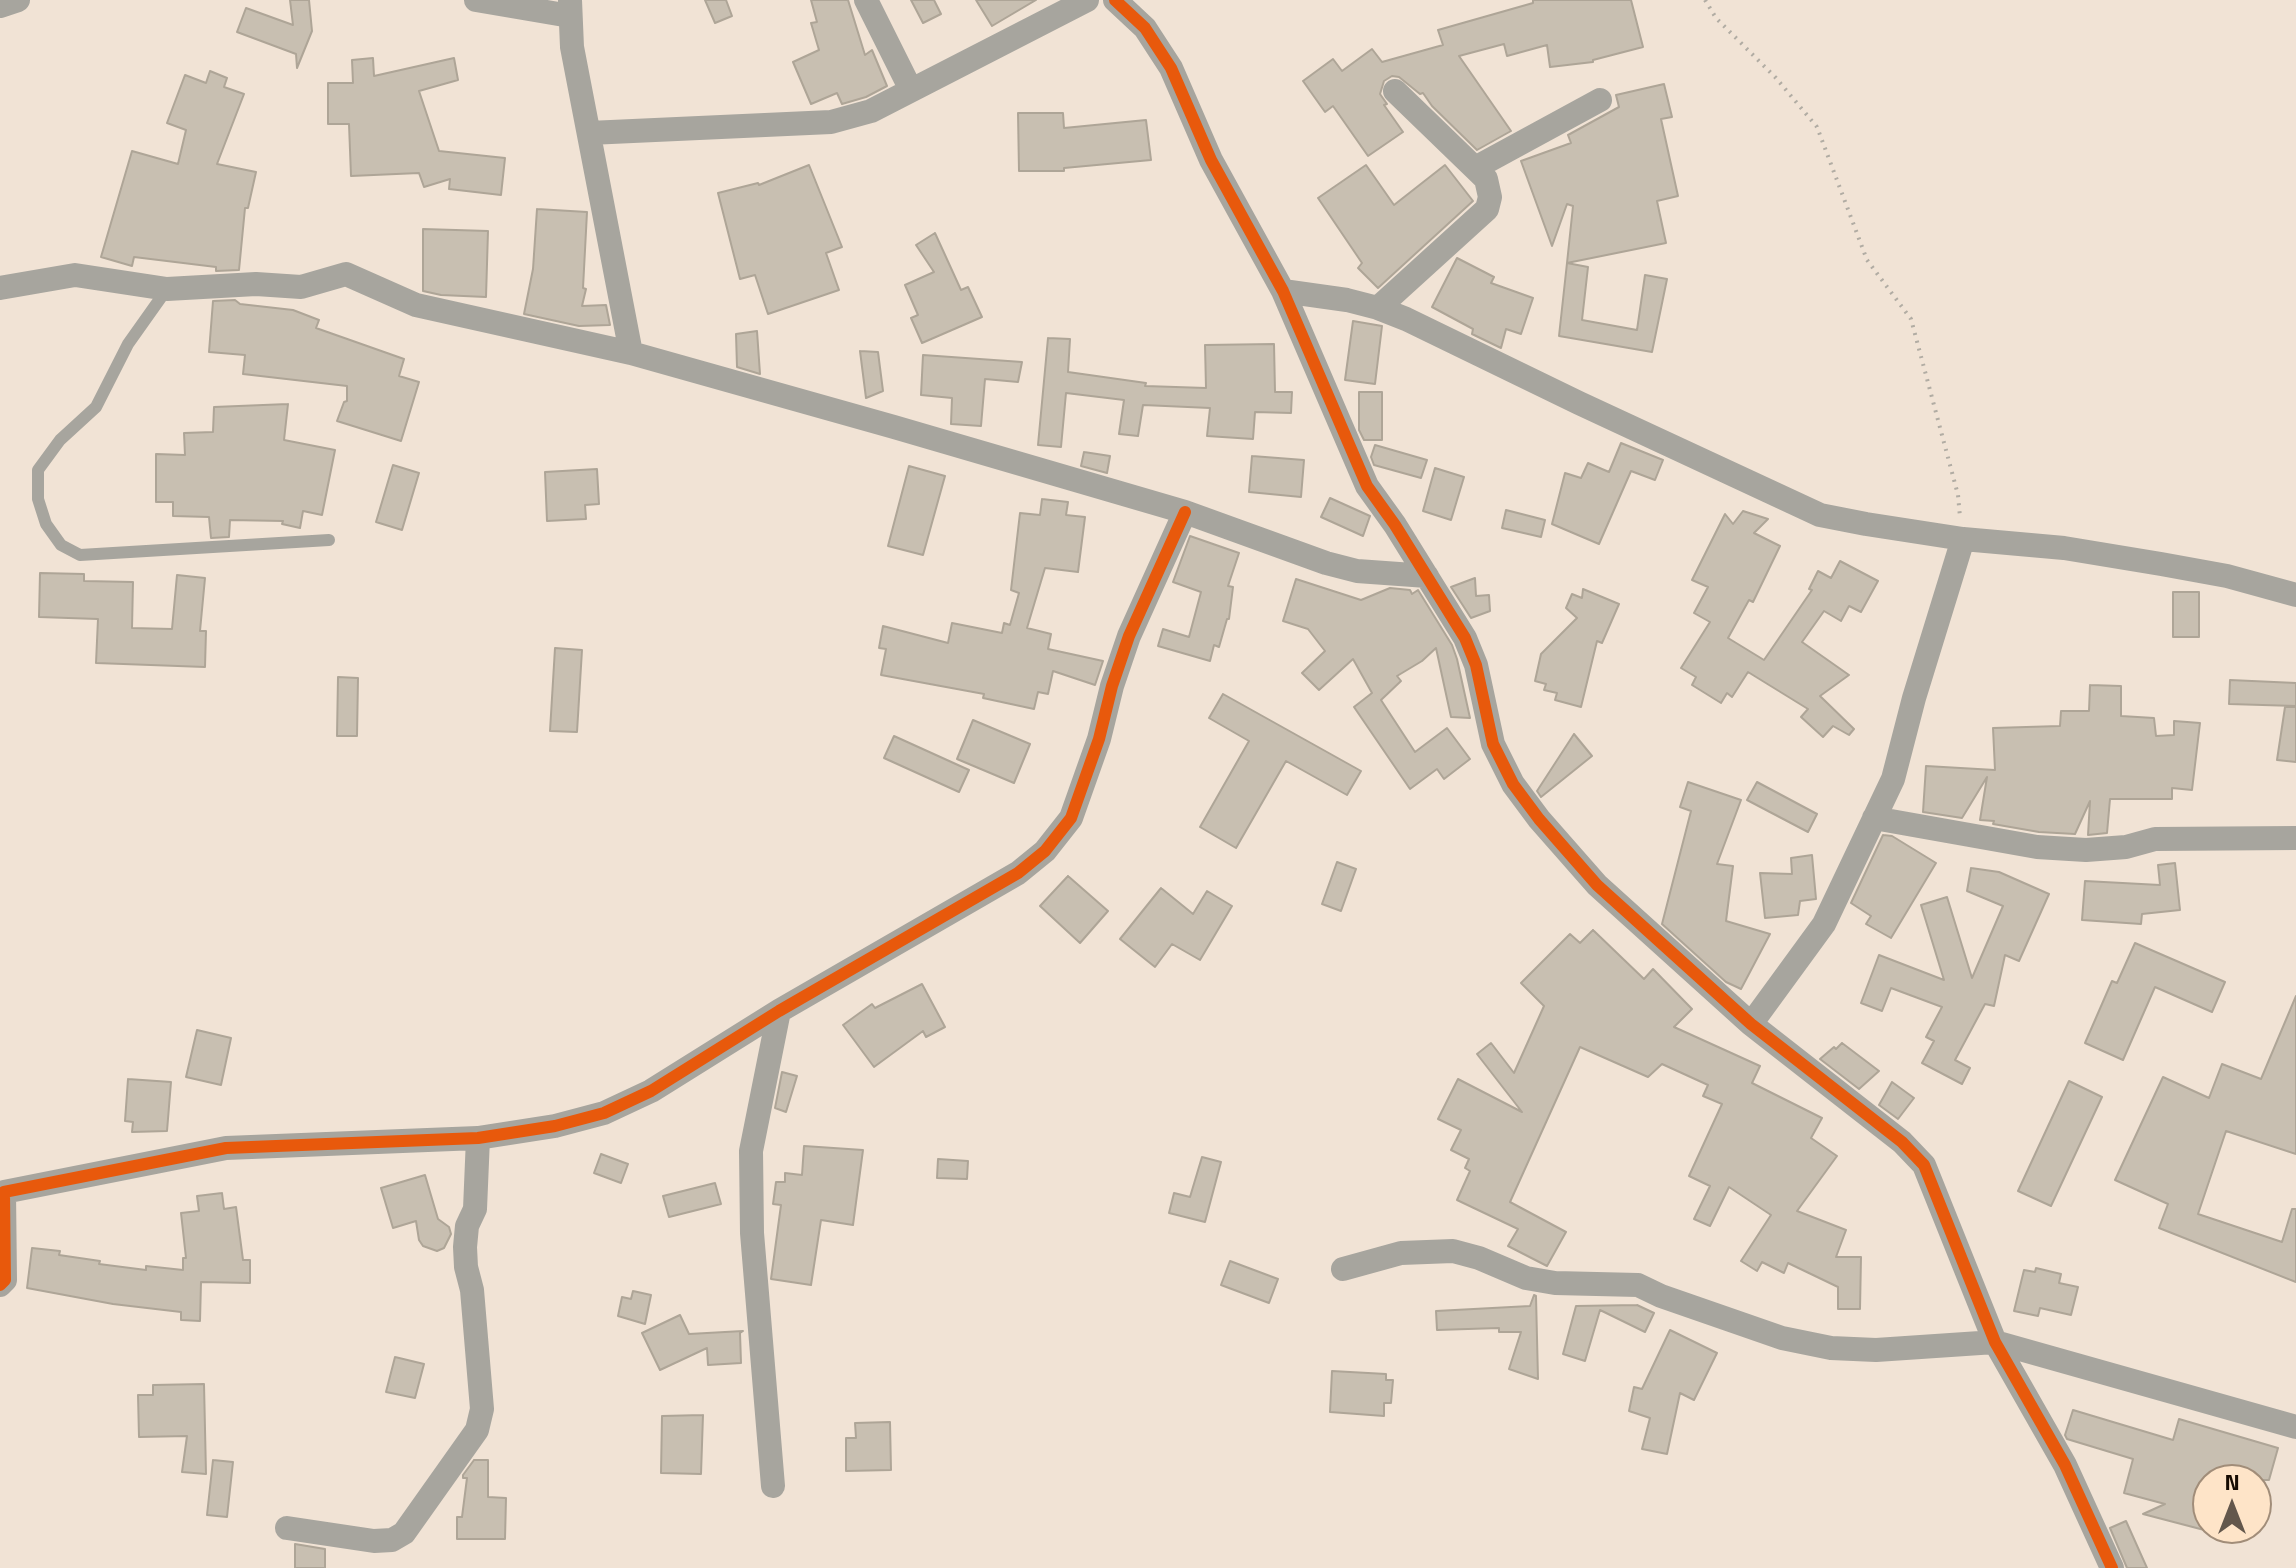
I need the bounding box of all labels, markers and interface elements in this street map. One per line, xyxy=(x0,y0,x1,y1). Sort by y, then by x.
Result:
north arrow xyxy=(2192,1464,2272,1544)
text: N xyxy=(2224,1465,2240,1499)

